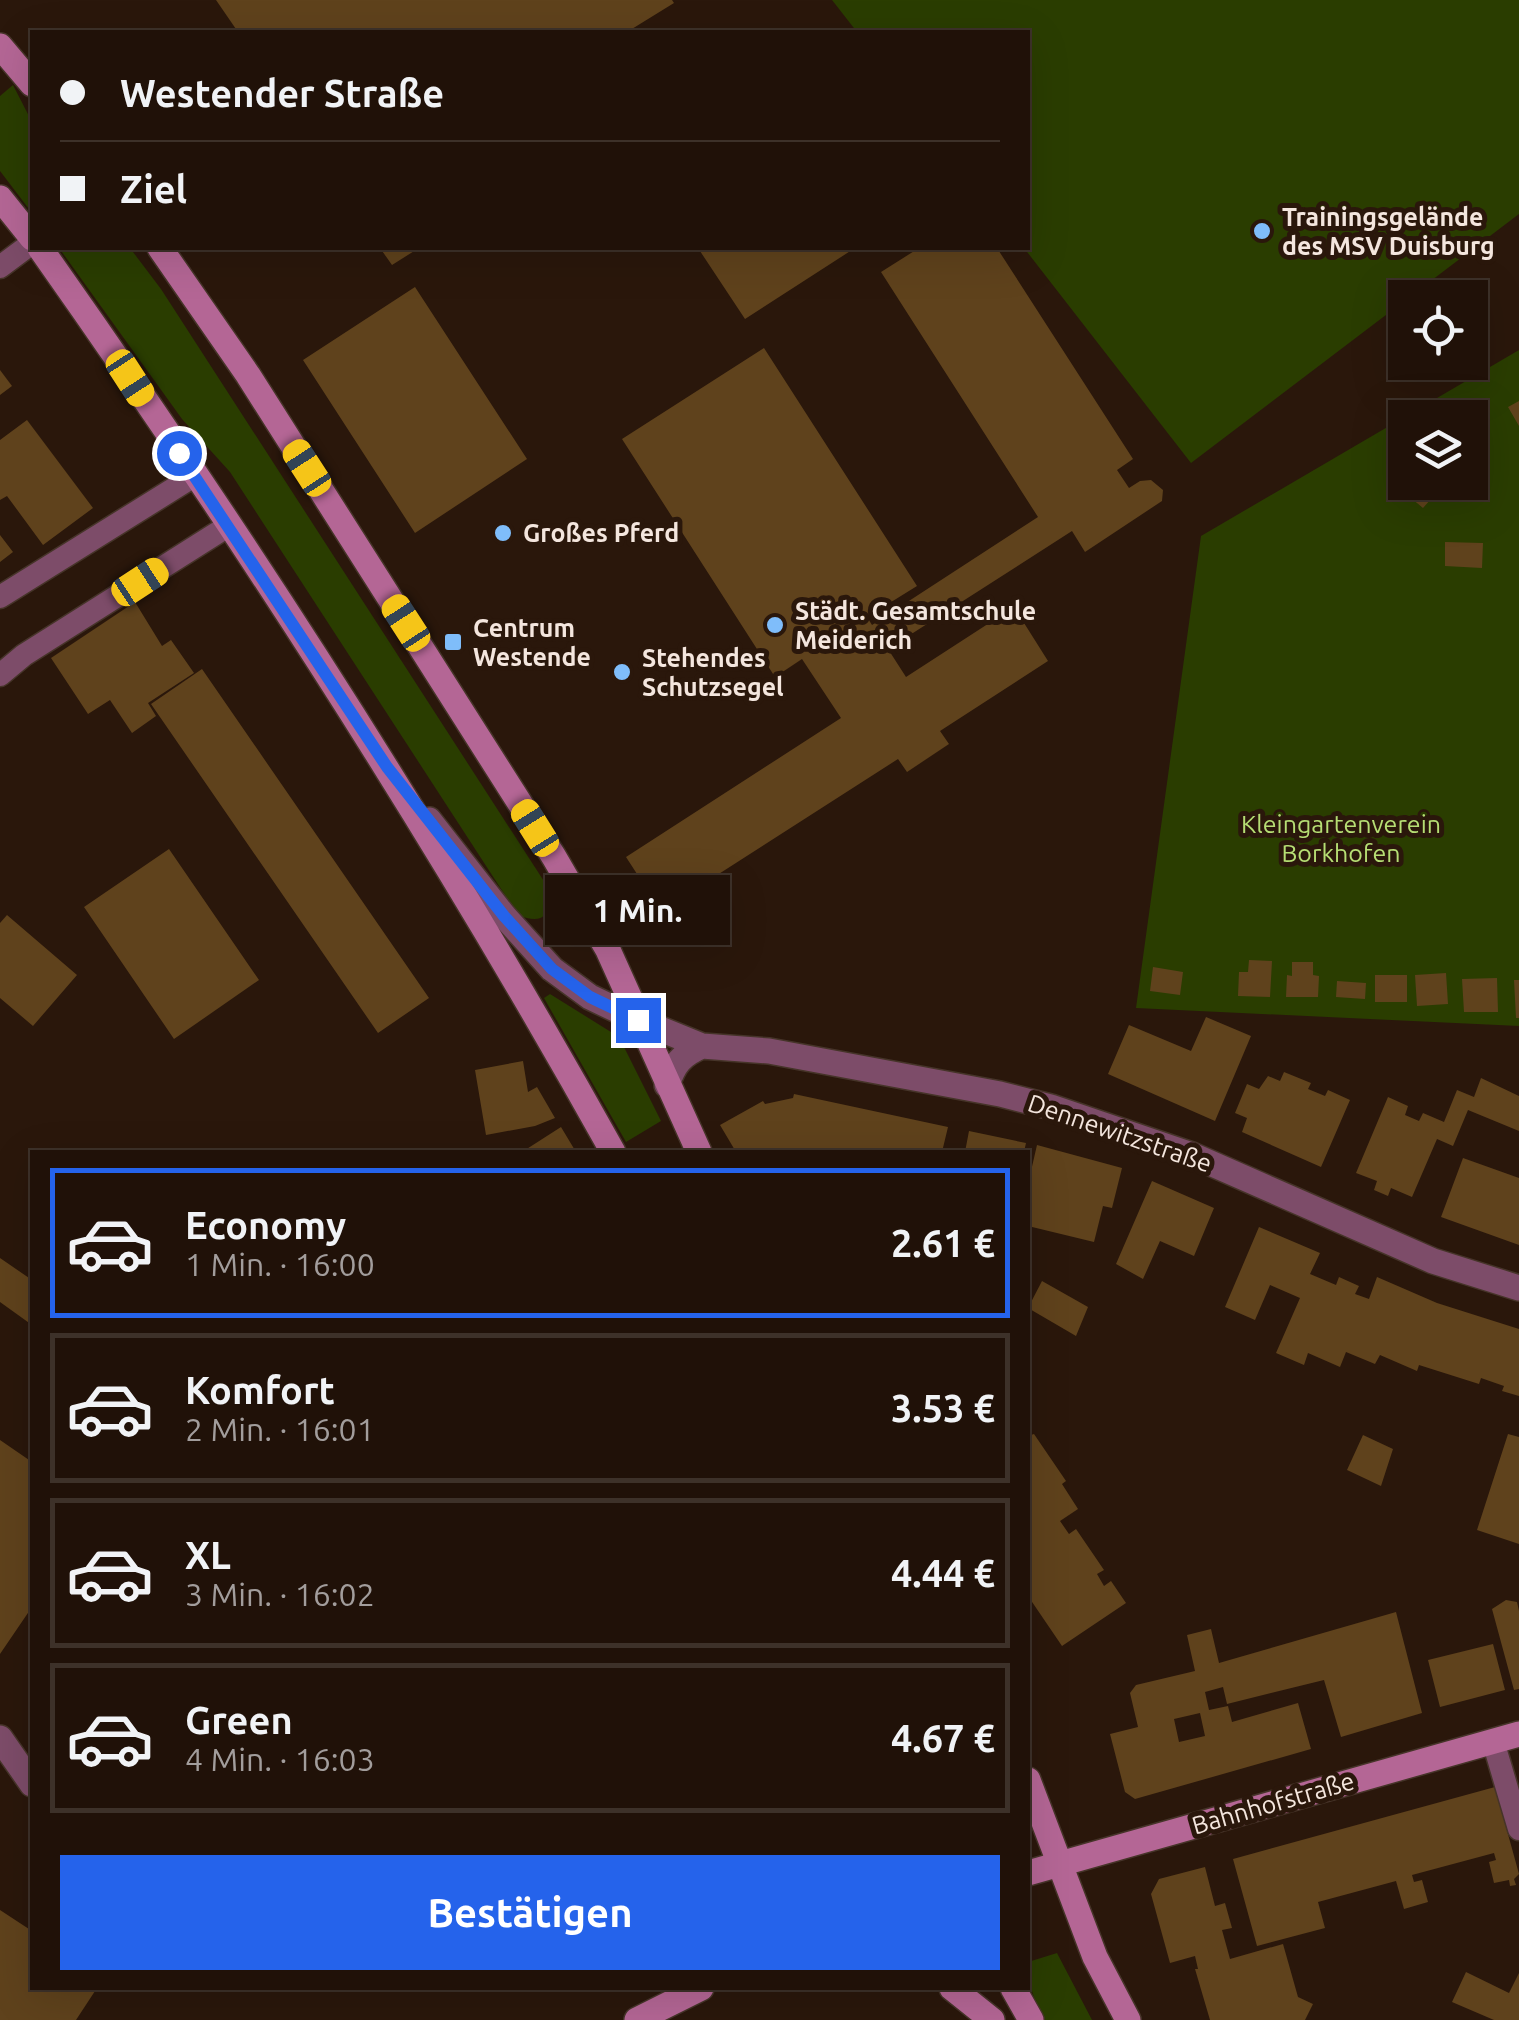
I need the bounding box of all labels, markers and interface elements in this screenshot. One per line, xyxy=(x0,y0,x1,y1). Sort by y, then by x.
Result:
text: Westender Straße xyxy=(120,72,444,114)
text: Ziel xyxy=(120,168,187,210)
place label: Trainingsgelände des MSV Duisburg xyxy=(1282,203,1495,260)
marker: Trainingsgelände des MSV Duisburg xyxy=(1251,220,1273,242)
map controls xyxy=(1388,280,1488,500)
button: locate xyxy=(1388,280,1488,380)
car xyxy=(101,345,159,411)
button: layers xyxy=(1388,400,1488,500)
route start xyxy=(157,431,202,476)
car xyxy=(278,435,336,501)
place label: Großes Pferd xyxy=(523,519,679,547)
marker: Großes Pferd xyxy=(492,522,514,544)
car xyxy=(107,553,173,611)
car xyxy=(377,590,435,656)
place label: Städt. Gesamtschule Meiderich xyxy=(795,597,1036,654)
place label: Centrum Westende xyxy=(473,614,591,671)
marker: Städt. Gesamtschule Meiderich xyxy=(764,614,786,636)
marker: Centrum Westende xyxy=(442,631,464,653)
place label: Stehendes Schutzsegel xyxy=(642,644,784,701)
marker: Stehendes Schutzsegel xyxy=(611,661,633,683)
car xyxy=(506,795,564,861)
park label: Kleingartenverein Borkhofen xyxy=(1241,810,1441,867)
callout: 1 Min. xyxy=(546,875,730,945)
text: 1 Min. xyxy=(593,892,682,928)
route end xyxy=(616,998,661,1043)
street label: Dennewitzstraße xyxy=(1024,1088,1216,1178)
icon: car xyxy=(65,1198,155,1288)
text: Economy xyxy=(185,1204,346,1246)
text: 2.61 € xyxy=(891,1222,995,1264)
text: 1 Min. · 16:00 xyxy=(185,1246,375,1282)
icon: car xyxy=(65,1363,155,1453)
text: Komfort xyxy=(185,1369,335,1411)
text: 3.53 € xyxy=(891,1387,995,1429)
text: 2 Min. · 16:01 xyxy=(185,1411,375,1447)
icon: car xyxy=(65,1528,155,1618)
text: XL xyxy=(185,1534,231,1576)
text: 4.44 € xyxy=(891,1552,995,1594)
text: 3 Min. · 16:02 xyxy=(185,1576,375,1612)
icon: car xyxy=(65,1693,155,1783)
text: Green xyxy=(185,1699,293,1741)
text: 4.67 € xyxy=(891,1717,995,1759)
text: 4 Min. · 16:03 xyxy=(185,1741,375,1777)
street label: Bahnhofstraße xyxy=(1189,1766,1357,1840)
button: Bestätigen xyxy=(60,1855,1000,1970)

